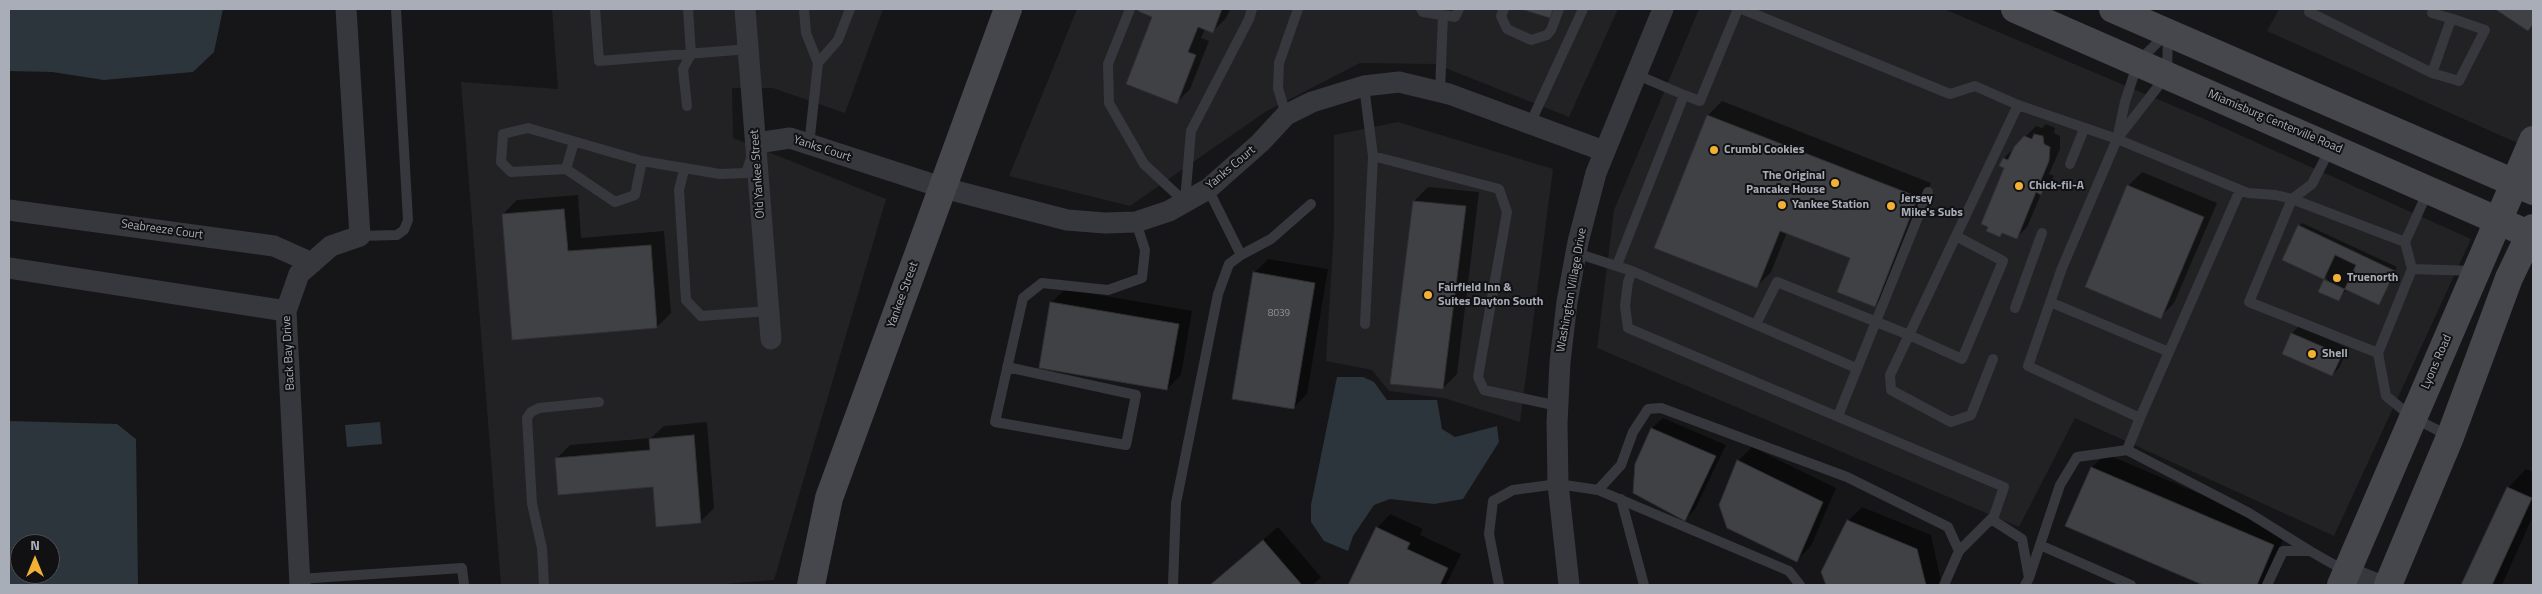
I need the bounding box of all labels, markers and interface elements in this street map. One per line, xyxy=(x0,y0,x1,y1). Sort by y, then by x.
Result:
street label: Miamisburg Centerville Road xyxy=(2206,87,2344,157)
street label: Old Yankee Street xyxy=(748,129,768,219)
street label: Yanks Court xyxy=(791,133,853,165)
street label: Yanks Court xyxy=(1204,143,1258,193)
place label: Crumbl Cookies xyxy=(1724,143,1804,157)
marker: Crumbl Cookies xyxy=(1708,144,1720,156)
place label: The Original Pancake House xyxy=(1746,169,1825,197)
marker: The Original Pancake House xyxy=(1829,177,1841,189)
place label: Chick-fil-A xyxy=(2029,179,2084,193)
marker: Chick-fil-A xyxy=(2013,180,2025,192)
place label: Jersey Mike's Subs xyxy=(1901,192,1963,220)
place label: Yankee Station xyxy=(1792,198,1869,212)
marker: Yankee Station xyxy=(1776,199,1788,211)
marker: Jersey Mike's Subs xyxy=(1885,200,1897,212)
street label: Seabreeze Court xyxy=(120,217,204,243)
street label: Washington Village Drive xyxy=(1554,227,1590,353)
street label: Yankee Street xyxy=(884,260,922,330)
place label: Truenorth xyxy=(2347,271,2398,285)
marker: Truenorth xyxy=(2331,272,2343,284)
place label: Fairfield Inn & Suites Dayton South xyxy=(1438,281,1543,309)
marker: Fairfield Inn & Suites Dayton South xyxy=(1422,289,1434,301)
house number: 8039 xyxy=(1268,308,1290,320)
street label: Back Bay Drive xyxy=(280,315,298,391)
street label: Lyons Road xyxy=(2419,333,2455,391)
place label: Shell xyxy=(2322,347,2348,361)
marker: Shell xyxy=(2306,348,2318,360)
north arrow xyxy=(10,534,60,584)
text: N xyxy=(30,534,40,555)

